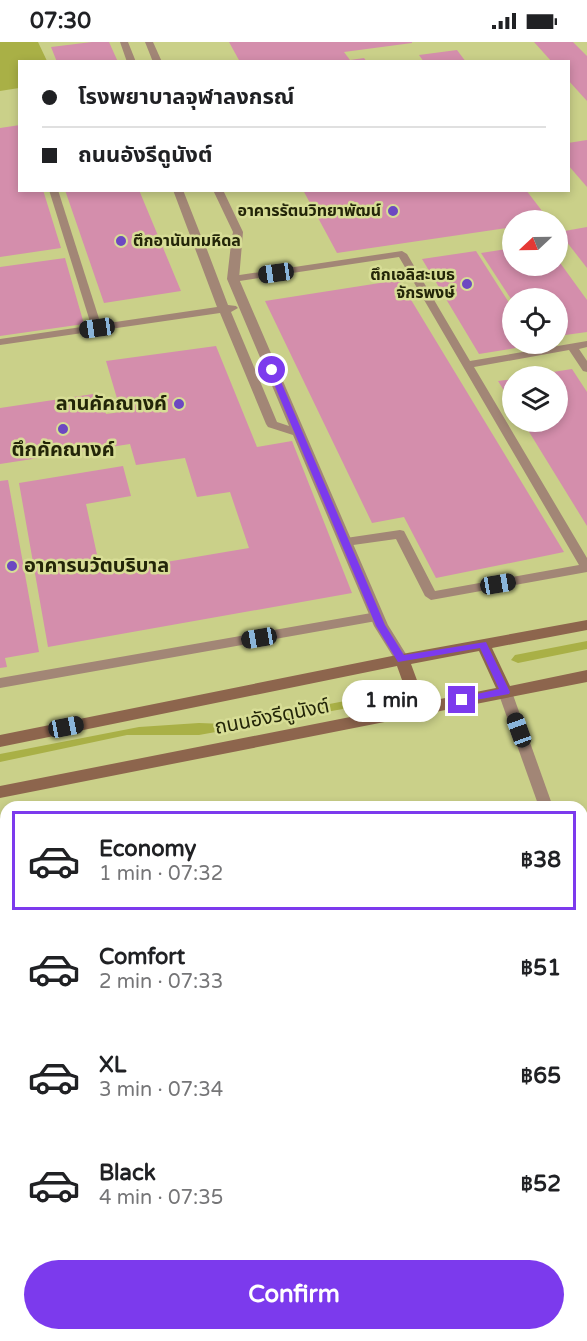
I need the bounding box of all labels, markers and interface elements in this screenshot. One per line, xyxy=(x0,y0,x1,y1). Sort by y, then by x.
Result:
text: 07:30 xyxy=(30,8,91,34)
text: โรงพยาบาลจุฬาลงกรณ์ xyxy=(78,84,294,110)
text: ถนนอังรีดูนังต์ xyxy=(78,142,212,168)
place label: อาคารรัตนวิทยาพัฒน์ xyxy=(237,201,381,221)
marker: อาคารรัตนวิทยาพัฒน์ xyxy=(386,204,400,218)
north arrow xyxy=(502,210,568,276)
map controls xyxy=(502,210,568,432)
place label: ตึกอานันทมหิดล xyxy=(133,231,241,251)
marker: ตึกอานันทมหิดล xyxy=(114,234,128,248)
car xyxy=(257,262,295,284)
place label: ตึกเอลิสะเบธ จักรพงษ์ xyxy=(370,265,455,303)
marker: ตึกเอลิสะเบธ จักรพงษ์ xyxy=(460,277,474,291)
button: locate xyxy=(502,288,568,354)
car xyxy=(78,317,116,339)
route start xyxy=(258,356,285,383)
button: layers xyxy=(502,366,568,432)
place label: ลานคัคณางค์ xyxy=(56,392,167,416)
marker: ลานคัคณางค์ xyxy=(172,397,186,411)
marker: ตึกคัคณางค์ xyxy=(56,422,70,436)
place label: ตึกคัคณางค์ xyxy=(11,438,115,462)
place label: อาคารนวัตบริบาล xyxy=(24,554,169,578)
marker: อาคารนวัตบริบาล xyxy=(5,559,19,573)
car xyxy=(479,572,517,596)
car xyxy=(240,626,278,650)
callout: 1 min xyxy=(342,679,441,721)
route end xyxy=(448,686,475,713)
text: 1 min xyxy=(365,689,418,713)
street label: ถนนอังรีดูนังต์ xyxy=(212,694,332,740)
car xyxy=(504,710,534,750)
car xyxy=(47,715,85,739)
icon: car xyxy=(27,834,81,888)
text: Economy xyxy=(99,836,196,862)
text: ฿38 xyxy=(521,847,561,873)
text: 1 min · 07:32 xyxy=(99,862,223,886)
icon: car xyxy=(27,942,81,996)
text: Comfort xyxy=(99,944,185,970)
text: ฿51 xyxy=(521,955,561,981)
text: 2 min · 07:33 xyxy=(99,970,223,994)
icon: car xyxy=(27,1050,81,1104)
text: XL xyxy=(99,1052,126,1078)
text: ฿65 xyxy=(521,1063,561,1089)
text: 3 min · 07:34 xyxy=(99,1078,223,1102)
icon: car xyxy=(27,1158,81,1212)
text: Black xyxy=(99,1160,156,1186)
text: ฿52 xyxy=(521,1171,561,1197)
text: 4 min · 07:35 xyxy=(99,1186,223,1210)
button: Confirm xyxy=(24,1260,564,1329)

